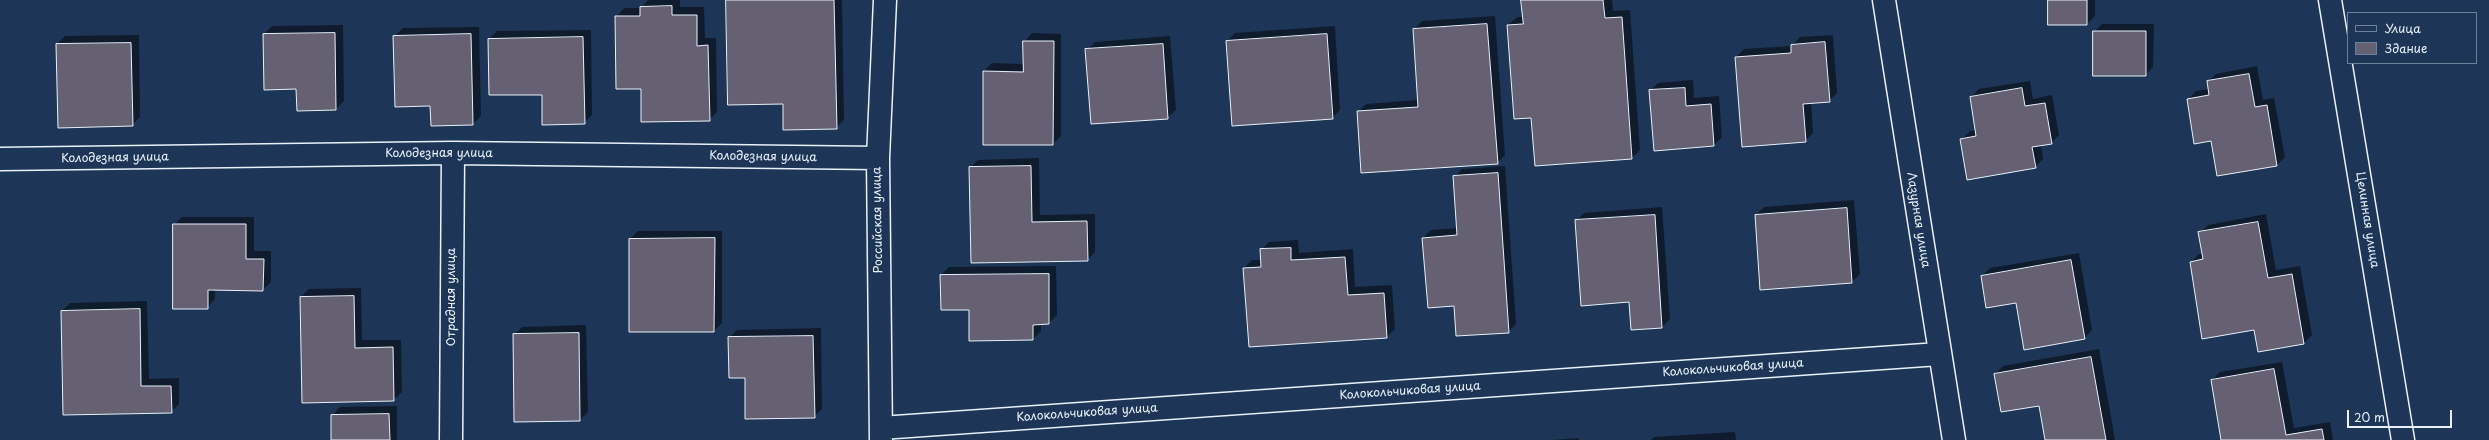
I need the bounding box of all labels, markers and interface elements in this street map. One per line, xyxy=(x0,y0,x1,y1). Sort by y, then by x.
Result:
legend xyxy=(2347,12,2477,64)
text: Улица xyxy=(2385,19,2421,37)
text: Здание xyxy=(2385,39,2427,57)
street label: Колодезная улица xyxy=(385,147,493,161)
street label: Колодезная улица xyxy=(709,149,817,165)
street label: Колодезная улица xyxy=(61,150,169,166)
street label: Российская улица xyxy=(870,167,886,273)
street label: Лазурная улица xyxy=(1903,171,1933,269)
street label: Целинная улица xyxy=(2352,171,2382,269)
street label: Отрадная улица xyxy=(445,248,459,346)
street label: Колокольчиковая улица xyxy=(1662,356,1804,380)
street label: Колокольчиковая улица xyxy=(1339,379,1481,403)
street label: Колокольчиковая улица xyxy=(1016,401,1158,425)
scale bar xyxy=(2349,402,2454,428)
text: 20 m xyxy=(2354,408,2385,426)

